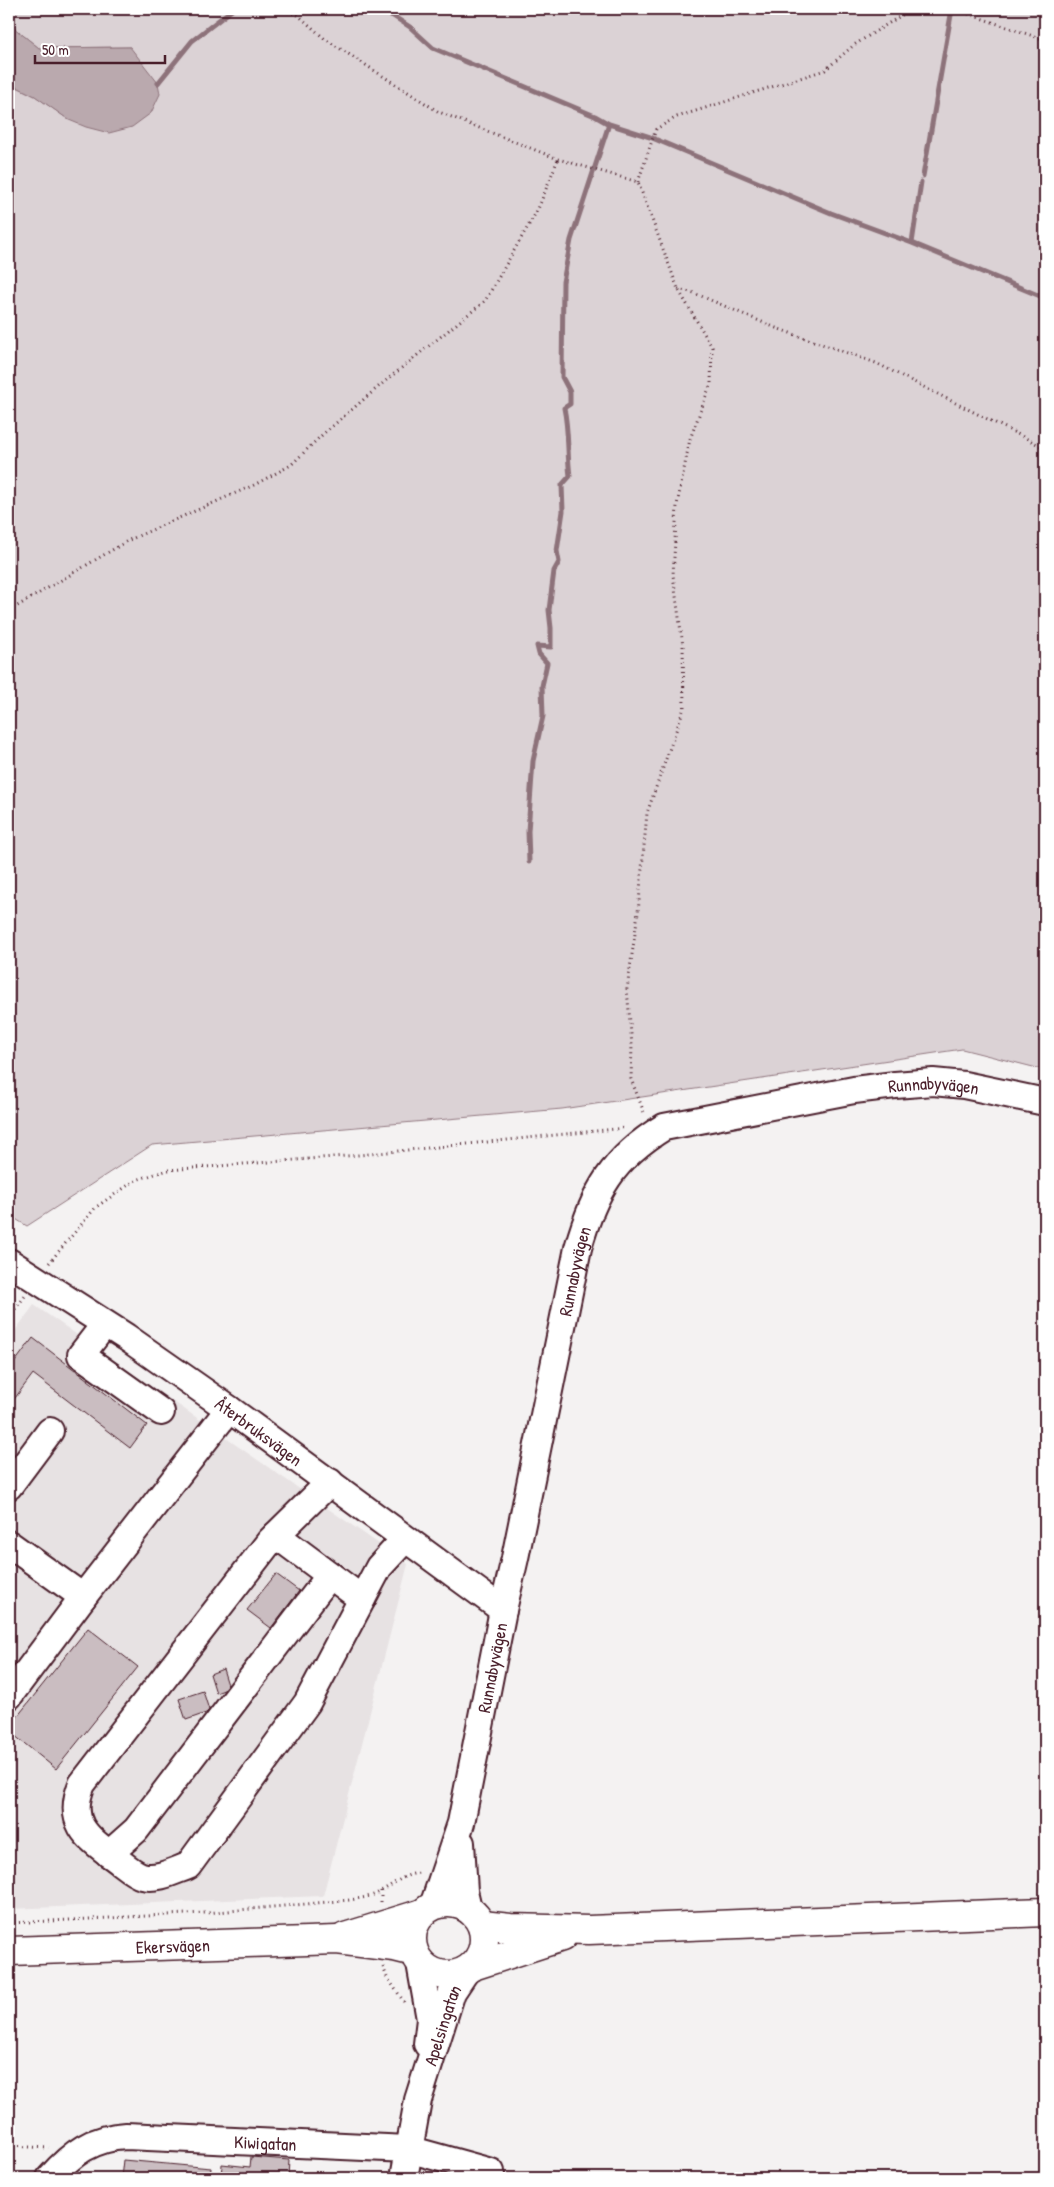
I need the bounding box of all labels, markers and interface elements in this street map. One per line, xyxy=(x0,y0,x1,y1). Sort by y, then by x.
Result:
scale bar xyxy=(35,32,165,64)
text: 50 m xyxy=(42,39,69,60)
street label: Runnabyvägen xyxy=(887,1069,981,1100)
street label: Runnabyvägen xyxy=(552,1223,596,1318)
street label: Återbruksvägen xyxy=(210,1391,308,1472)
street label: Runnabyvägen xyxy=(471,1620,513,1715)
street label: Ekersvägen xyxy=(135,1932,210,1959)
street label: Apelsingatan xyxy=(417,1979,467,2069)
street label: Kiwigatan xyxy=(234,2128,297,2156)

